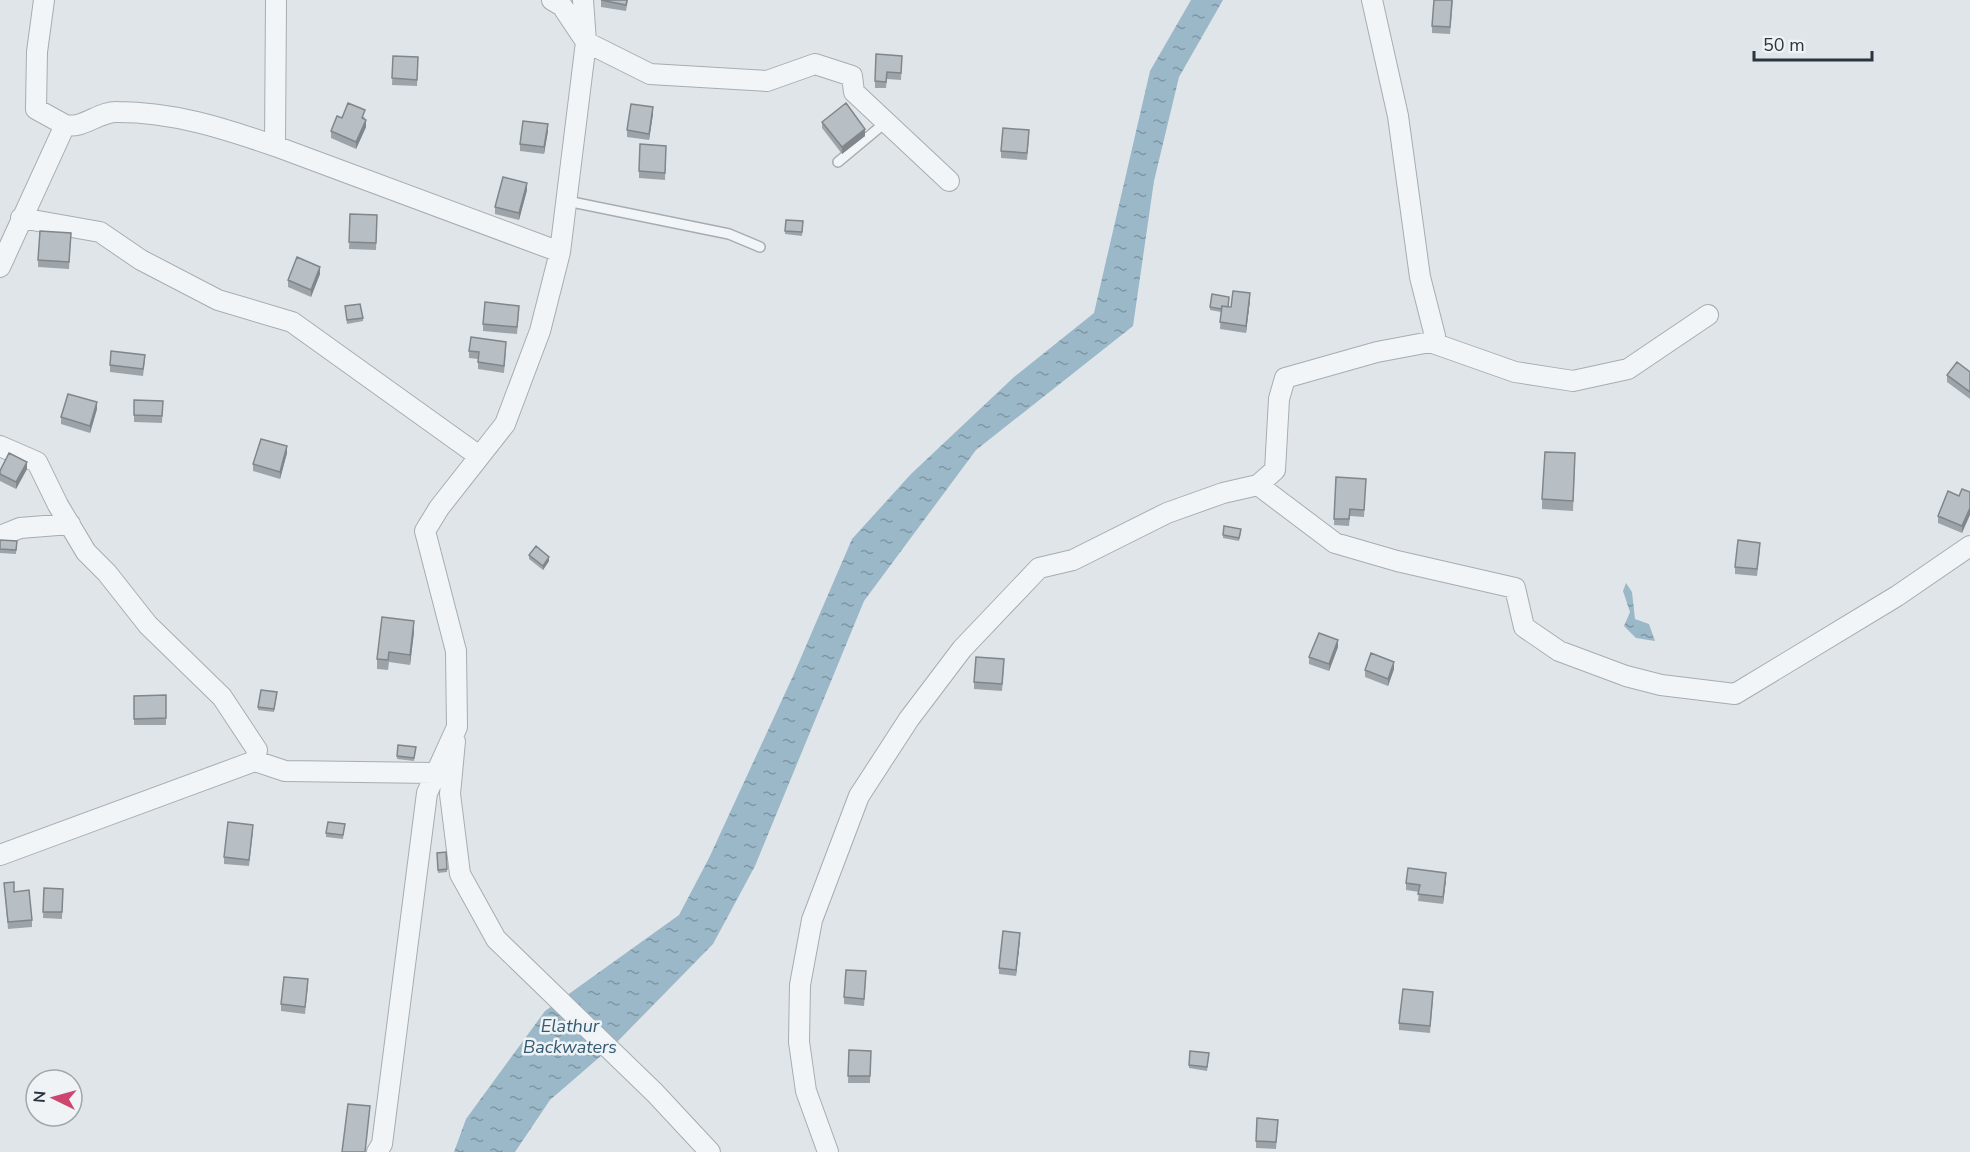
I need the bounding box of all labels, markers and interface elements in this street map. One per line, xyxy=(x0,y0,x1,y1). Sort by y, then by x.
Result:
scale bar xyxy=(1754,24,1872,62)
text: 50 m xyxy=(1763,33,1805,57)
water label: Elathur Backwaters xyxy=(523,1014,617,1059)
north arrow xyxy=(24,1068,84,1128)
text: N xyxy=(29,1090,52,1104)

